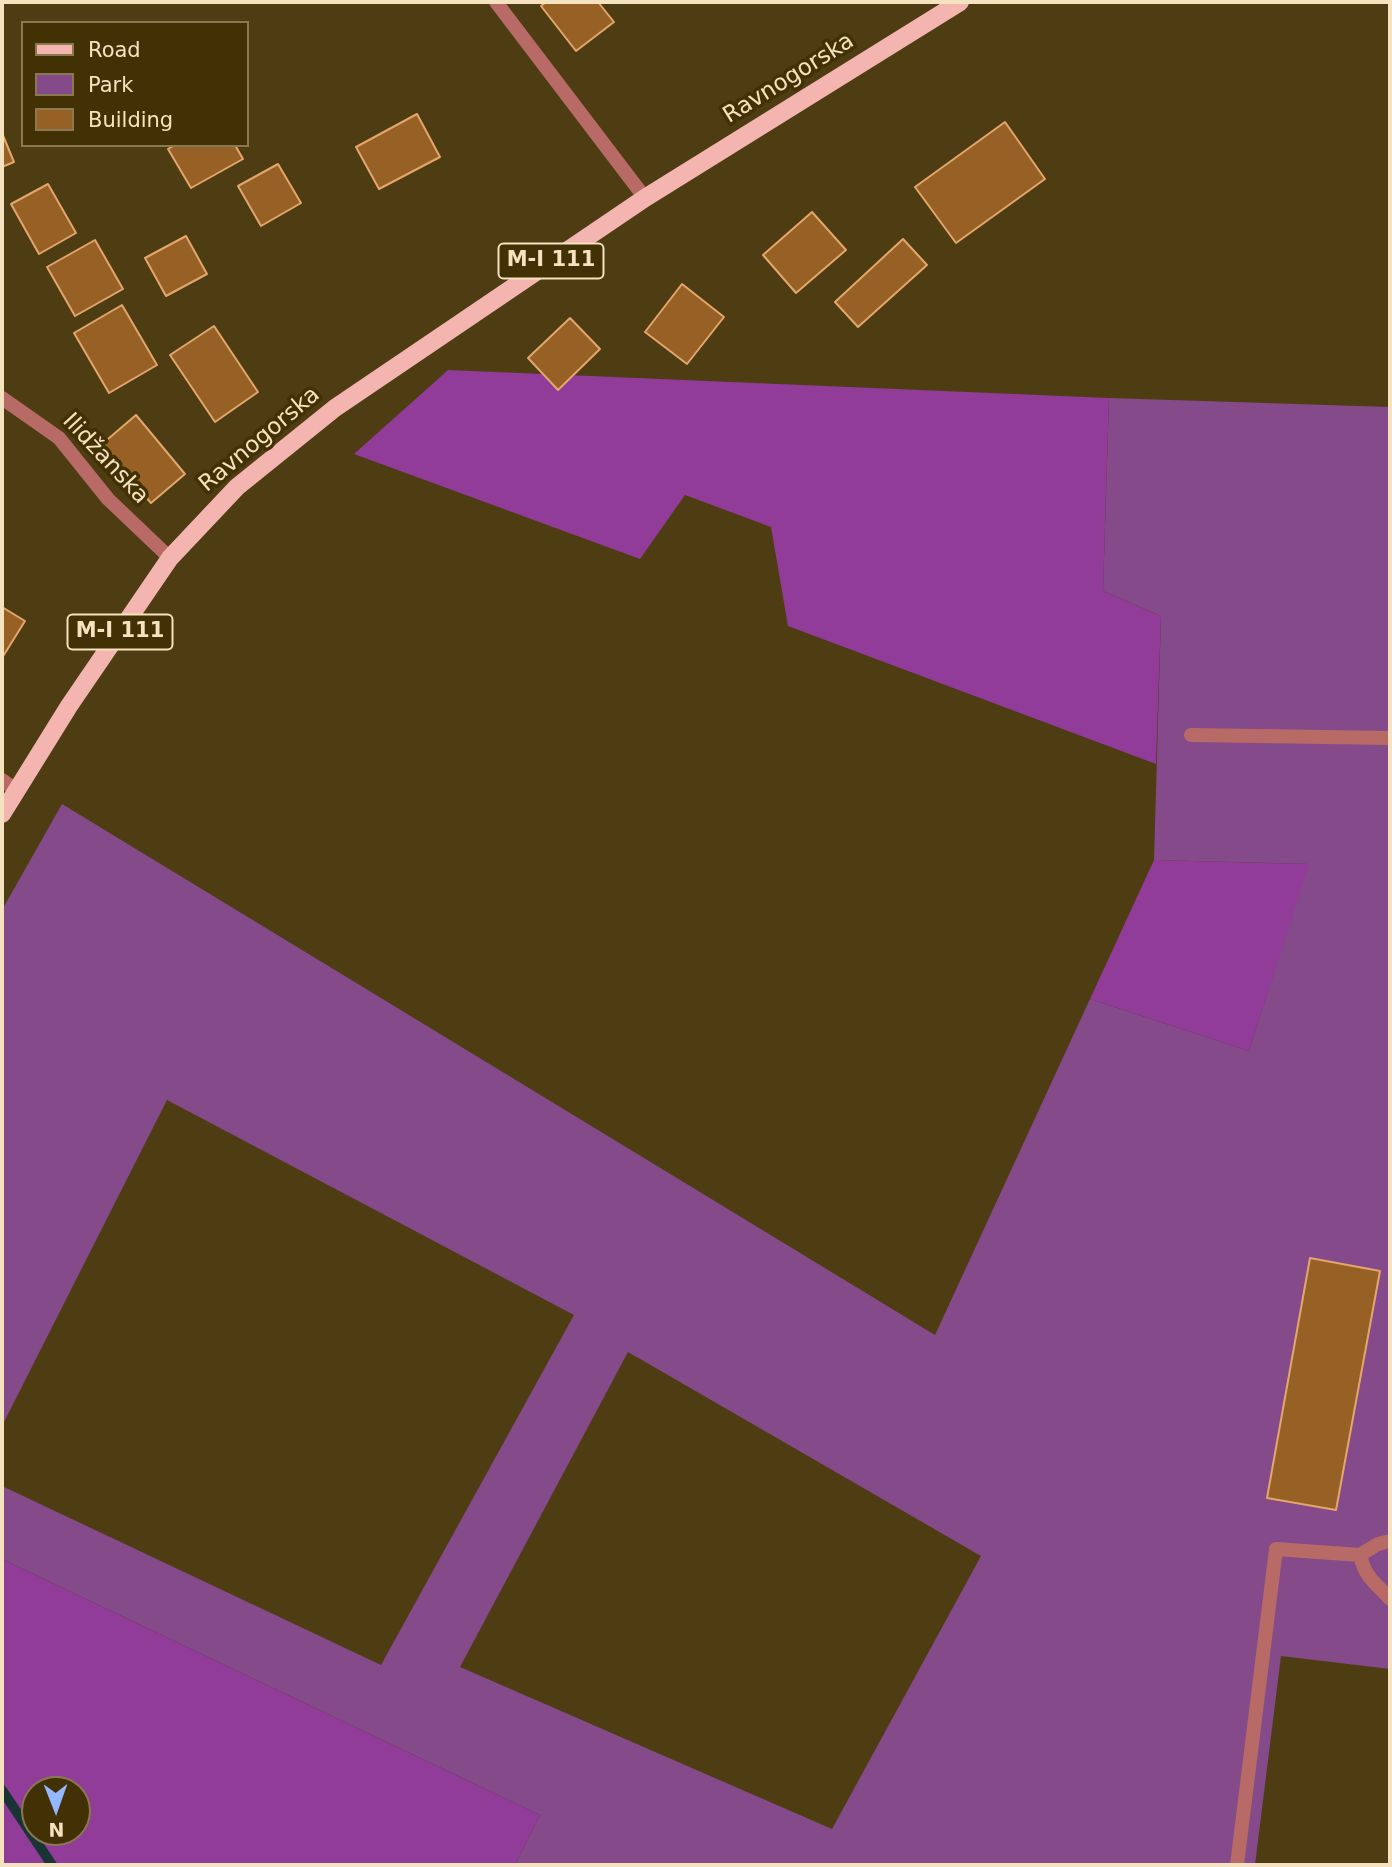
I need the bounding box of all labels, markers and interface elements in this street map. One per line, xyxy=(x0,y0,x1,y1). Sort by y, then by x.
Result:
legend xyxy=(21,21,248,147)
street label: Ravnogorska xyxy=(719,28,859,130)
text: Road xyxy=(88,38,141,62)
text: Park xyxy=(88,73,133,97)
text: Building xyxy=(88,108,173,132)
road number: M-I 111 xyxy=(498,244,604,278)
street label: Ravnogorska xyxy=(194,382,326,498)
street label: Ilidžanska xyxy=(56,408,154,510)
road number: M-I 111 xyxy=(68,614,172,650)
north arrow xyxy=(21,1776,91,1846)
text: N xyxy=(48,1819,64,1841)

